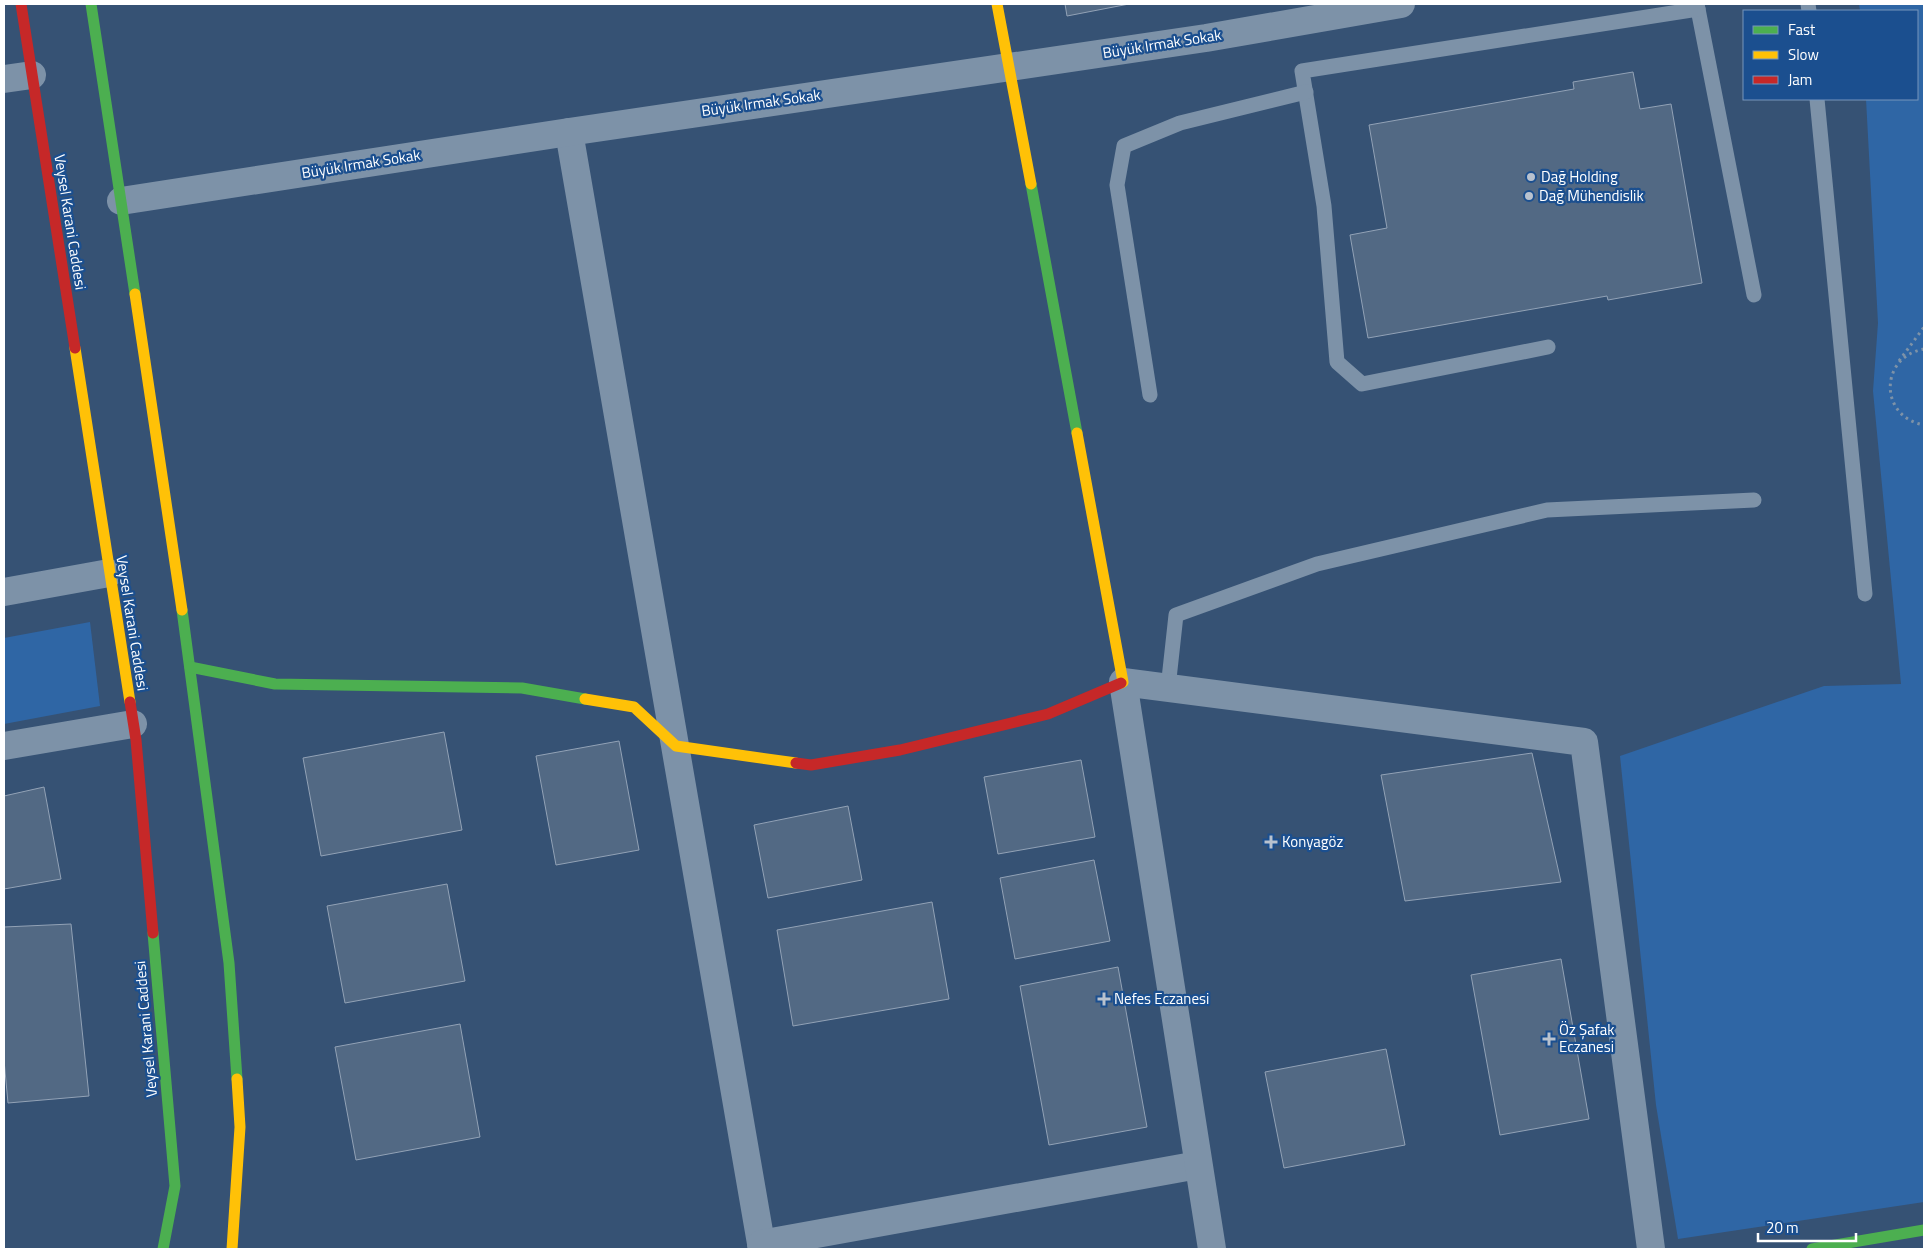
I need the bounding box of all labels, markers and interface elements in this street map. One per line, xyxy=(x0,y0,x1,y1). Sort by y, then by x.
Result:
legend xyxy=(1743,10,1918,100)
text: Fast xyxy=(1788,18,1816,41)
street label: Büyük Irmak Sokak xyxy=(1101,23,1223,64)
text: Slow xyxy=(1788,43,1819,66)
text: Jam xyxy=(1788,68,1812,91)
street label: Büyük Irmak Sokak xyxy=(700,83,822,122)
street label: Büyük Irmak Sokak xyxy=(300,143,422,184)
street label: Veysel Karani Caddesi xyxy=(48,153,93,291)
place label: Dağ Holding xyxy=(1541,165,1618,188)
marker: Dağ Holding xyxy=(1525,171,1537,183)
place label: Dağ Mühendislik xyxy=(1539,184,1644,207)
marker: Dağ Mühendislik xyxy=(1523,190,1535,202)
street label: Veysel Karani Caddesi xyxy=(110,554,155,692)
place label: Konyagöz xyxy=(1282,830,1343,853)
marker: Konyagöz xyxy=(1264,835,1278,849)
street label: Veysel Karani Caddesi xyxy=(128,960,163,1098)
place label: Nefes Eczanesi xyxy=(1114,987,1209,1010)
marker: Nefes Eczanesi xyxy=(1098,993,1110,1005)
place label: Öz Şafak Eczanesi xyxy=(1559,1018,1614,1058)
marker: Öz Şafak Eczanesi xyxy=(1543,1033,1555,1045)
scale bar xyxy=(1758,1210,1856,1242)
text: 20 m xyxy=(1766,1216,1799,1239)

